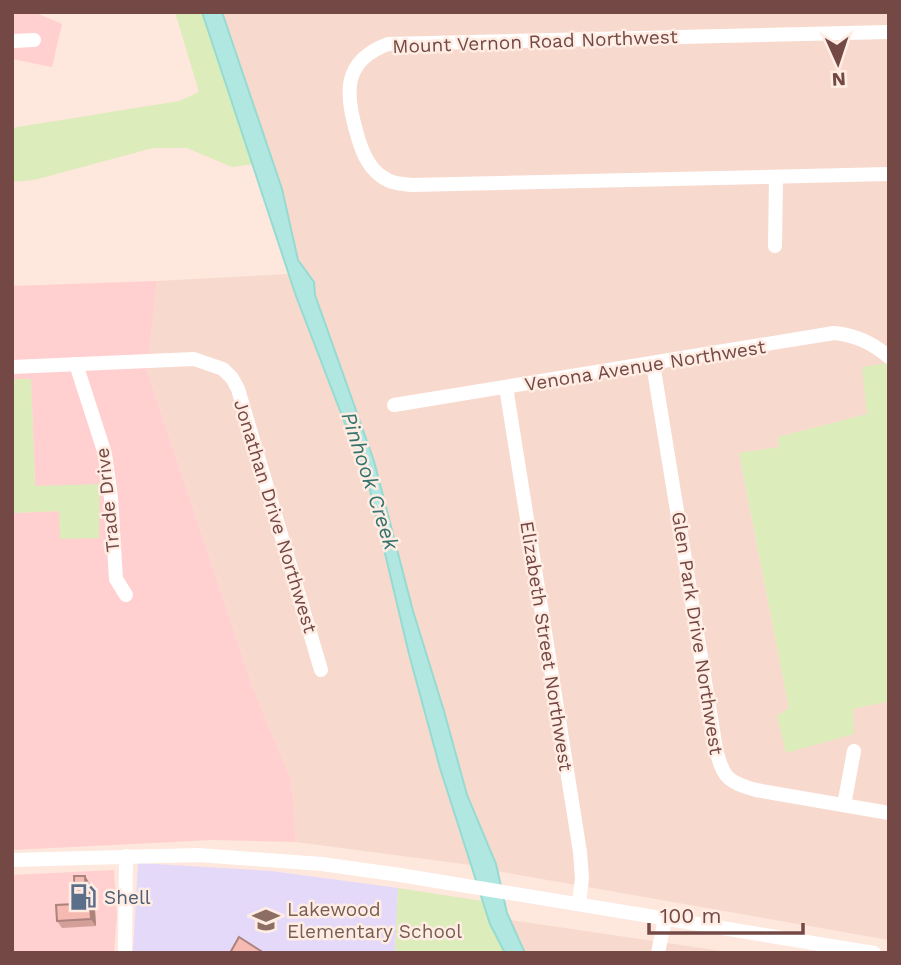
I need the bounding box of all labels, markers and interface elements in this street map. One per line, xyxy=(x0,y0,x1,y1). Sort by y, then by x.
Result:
street label: Mount Vernon Road Northwest xyxy=(392,25,678,58)
north arrow xyxy=(803,28,873,98)
text: N xyxy=(831,68,847,91)
street label: Venona Avenue Northwest xyxy=(523,335,767,396)
street label: Jonathan Drive Northwest xyxy=(229,397,322,636)
water label: Pinhook Creek xyxy=(336,409,405,554)
street label: Trade Drive xyxy=(91,447,124,553)
street label: Glen Park Drive Northwest xyxy=(667,510,728,756)
street label: Elizabeth Street Northwest xyxy=(515,519,578,773)
fuel station icon: Shell xyxy=(68,882,98,912)
place label: Shell xyxy=(104,886,151,909)
scale bar xyxy=(649,892,803,936)
place label: Lakewood Elementary School xyxy=(287,898,462,943)
text: 100 m xyxy=(660,903,722,928)
school or university icon: Lakewood Elementary School xyxy=(251,905,281,935)

